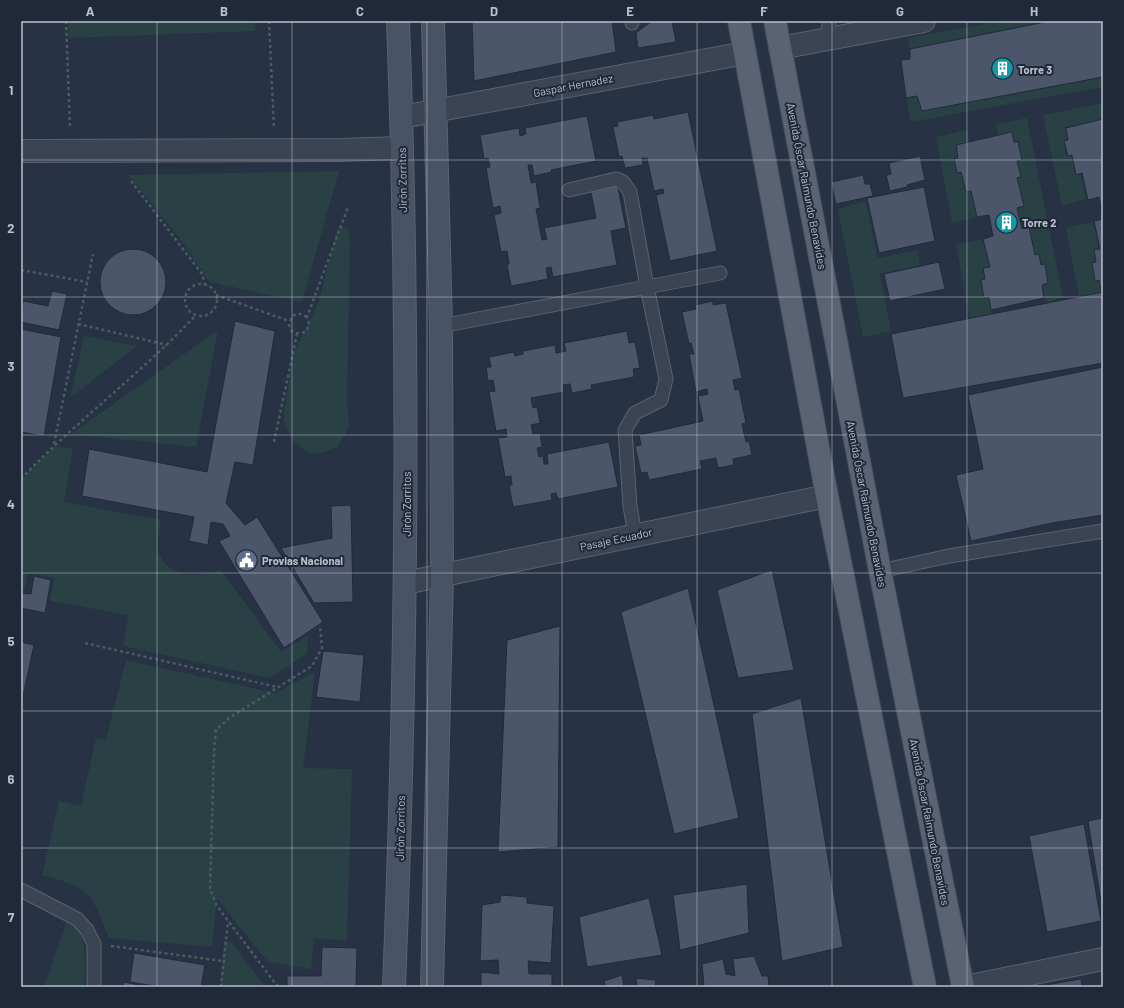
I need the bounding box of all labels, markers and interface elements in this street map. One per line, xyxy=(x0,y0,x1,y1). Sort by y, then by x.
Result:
text: A xyxy=(86,3,95,19)
text: B xyxy=(220,3,228,19)
text: C xyxy=(356,3,364,19)
text: D xyxy=(490,3,498,19)
text: E xyxy=(626,3,634,19)
text: F xyxy=(760,3,768,19)
text: G xyxy=(896,3,904,19)
text: H xyxy=(1030,3,1038,19)
building icon: Torre 3 xyxy=(989,56,1015,82)
place label: Torre 3 xyxy=(1018,63,1052,76)
street label: Gaspar Hernadez xyxy=(532,71,614,99)
text: 1 xyxy=(9,82,13,98)
street label: Avenida Óscar Raimundo Benavides xyxy=(784,102,830,270)
street label: Jirón Zorritos xyxy=(395,147,409,213)
building icon: Torre 2 xyxy=(993,209,1019,235)
place label: Torre 2 xyxy=(1022,216,1056,229)
text: 2 xyxy=(7,220,15,236)
text: 3 xyxy=(7,358,15,374)
street label: Avenida Óscar Raimundo Benavides xyxy=(844,420,890,588)
street label: Jirón Zorritos xyxy=(400,471,413,537)
text: 4 xyxy=(7,496,15,512)
street label: Pasaje Ecuador xyxy=(579,525,653,553)
public building icon: Provias Nacional xyxy=(233,547,259,573)
place label: Provias Nacional xyxy=(262,554,343,567)
text: 5 xyxy=(7,633,15,649)
street label: Avenida Óscar Raimundo Benavides xyxy=(907,738,953,906)
text: 6 xyxy=(8,771,15,787)
street label: Jirón Zorritos xyxy=(393,795,407,861)
text: 7 xyxy=(8,909,15,925)

